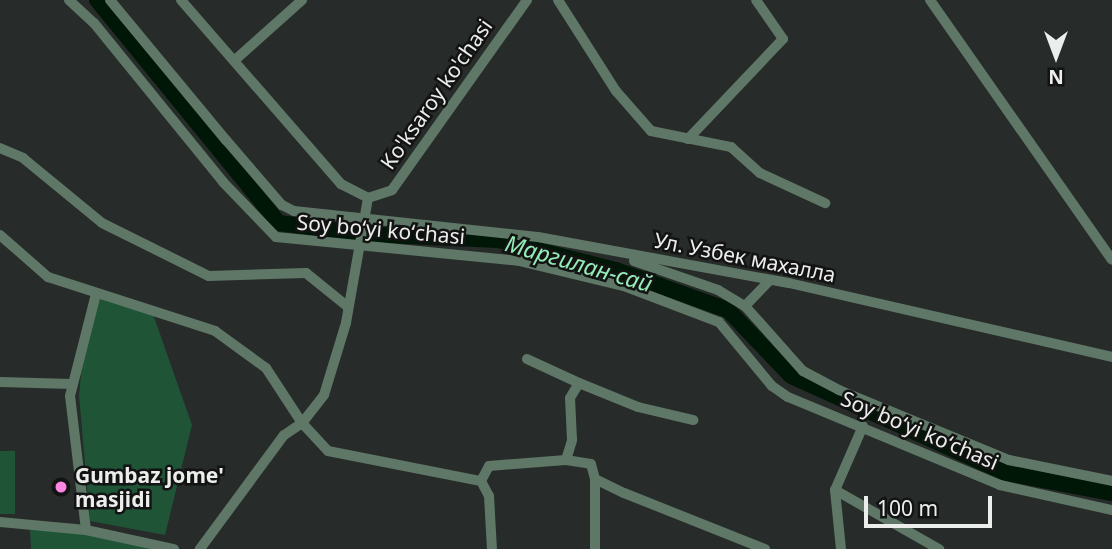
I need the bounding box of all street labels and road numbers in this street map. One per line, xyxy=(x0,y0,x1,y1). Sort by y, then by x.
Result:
street label: Ko'ksaroy ko'chasi xyxy=(375,14,497,174)
street label: Soy boʻyi koʻchasi xyxy=(296,209,466,249)
street label: Ул. Узбек махалла xyxy=(652,227,838,287)
street label: Soy boʻyi koʻchasi xyxy=(837,385,1003,475)

